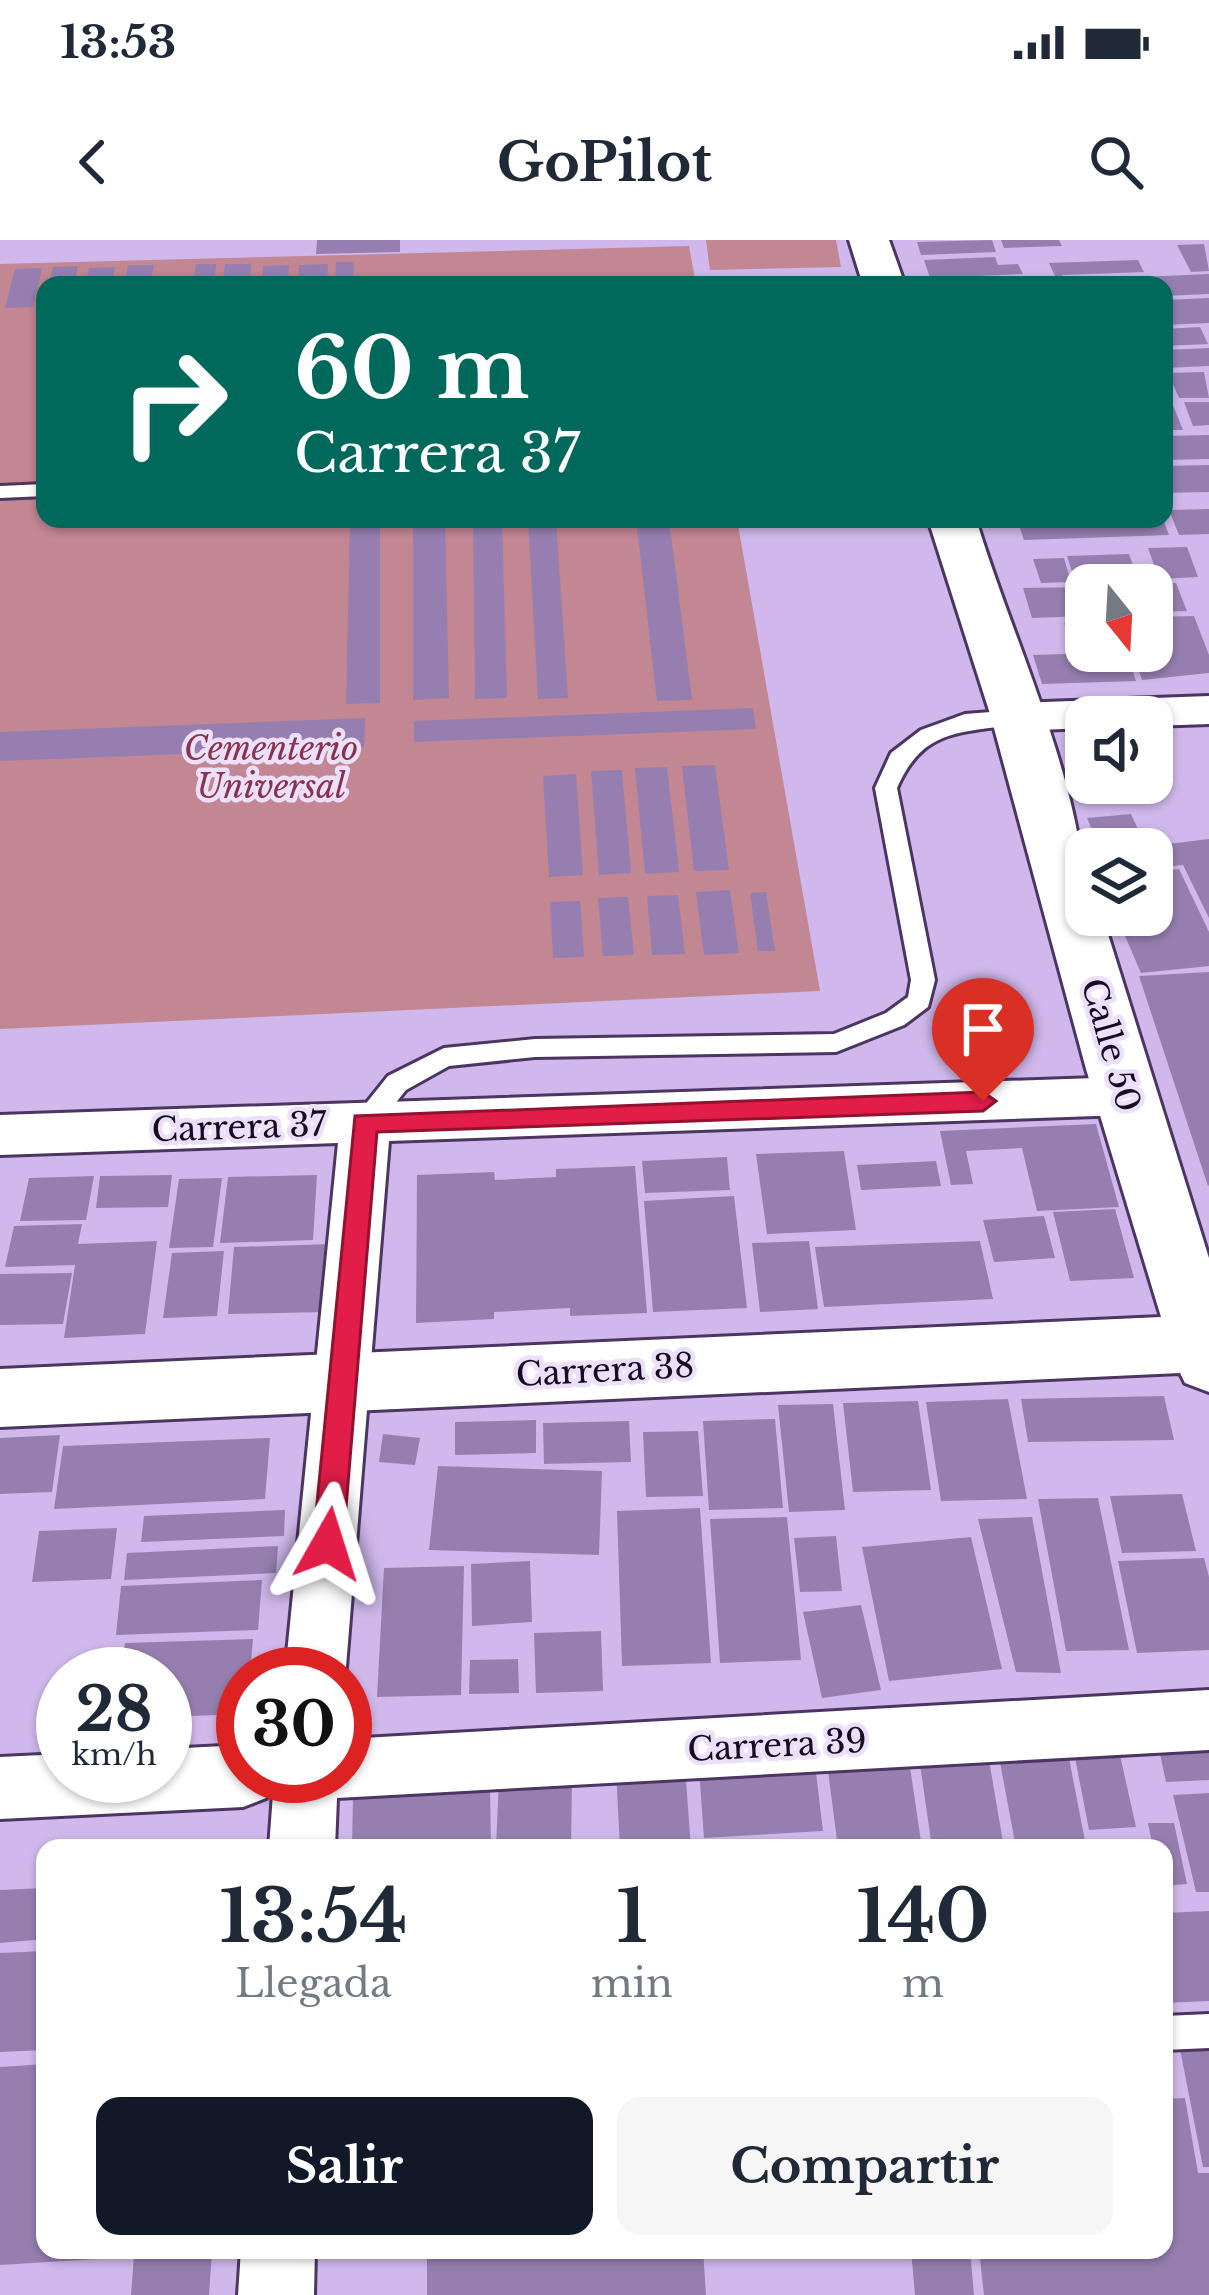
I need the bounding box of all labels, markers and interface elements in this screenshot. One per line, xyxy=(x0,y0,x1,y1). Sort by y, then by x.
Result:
text: 13:53 xyxy=(60,14,177,70)
icon: back xyxy=(60,129,126,195)
text: GoPilot xyxy=(497,129,712,196)
icon: search xyxy=(1083,129,1149,195)
text: 60 m xyxy=(294,317,529,421)
icon: right xyxy=(96,324,252,480)
text: Carrera 37 xyxy=(294,420,580,487)
north arrow xyxy=(1065,564,1173,672)
map controls xyxy=(1065,564,1173,936)
button: sound xyxy=(1065,696,1173,804)
park label: Cementerio Universal xyxy=(184,728,358,807)
button: layers xyxy=(1065,828,1173,936)
street label: Calle 50 xyxy=(1072,974,1150,1116)
pin xyxy=(932,978,1034,1101)
icon: arrive xyxy=(950,996,1016,1062)
street label: Carrera 37 xyxy=(151,1103,327,1151)
street label: Carrera 38 xyxy=(515,1345,695,1395)
position arrow xyxy=(265,1481,391,1607)
speed limit sign: 30 xyxy=(216,1647,372,1803)
text: 28 xyxy=(75,1673,153,1747)
street label: Carrera 39 xyxy=(686,1720,868,1770)
text: km/h xyxy=(71,1736,157,1773)
text: 13:54 xyxy=(219,1872,408,1961)
text: 1 xyxy=(616,1872,648,1961)
text: 140 xyxy=(856,1872,990,1961)
text: Llegada xyxy=(235,1959,392,2008)
text: min xyxy=(591,1959,673,2008)
text: m xyxy=(902,1959,944,2008)
button: Salir xyxy=(96,2097,593,2235)
button: Compartir xyxy=(617,2097,1113,2235)

